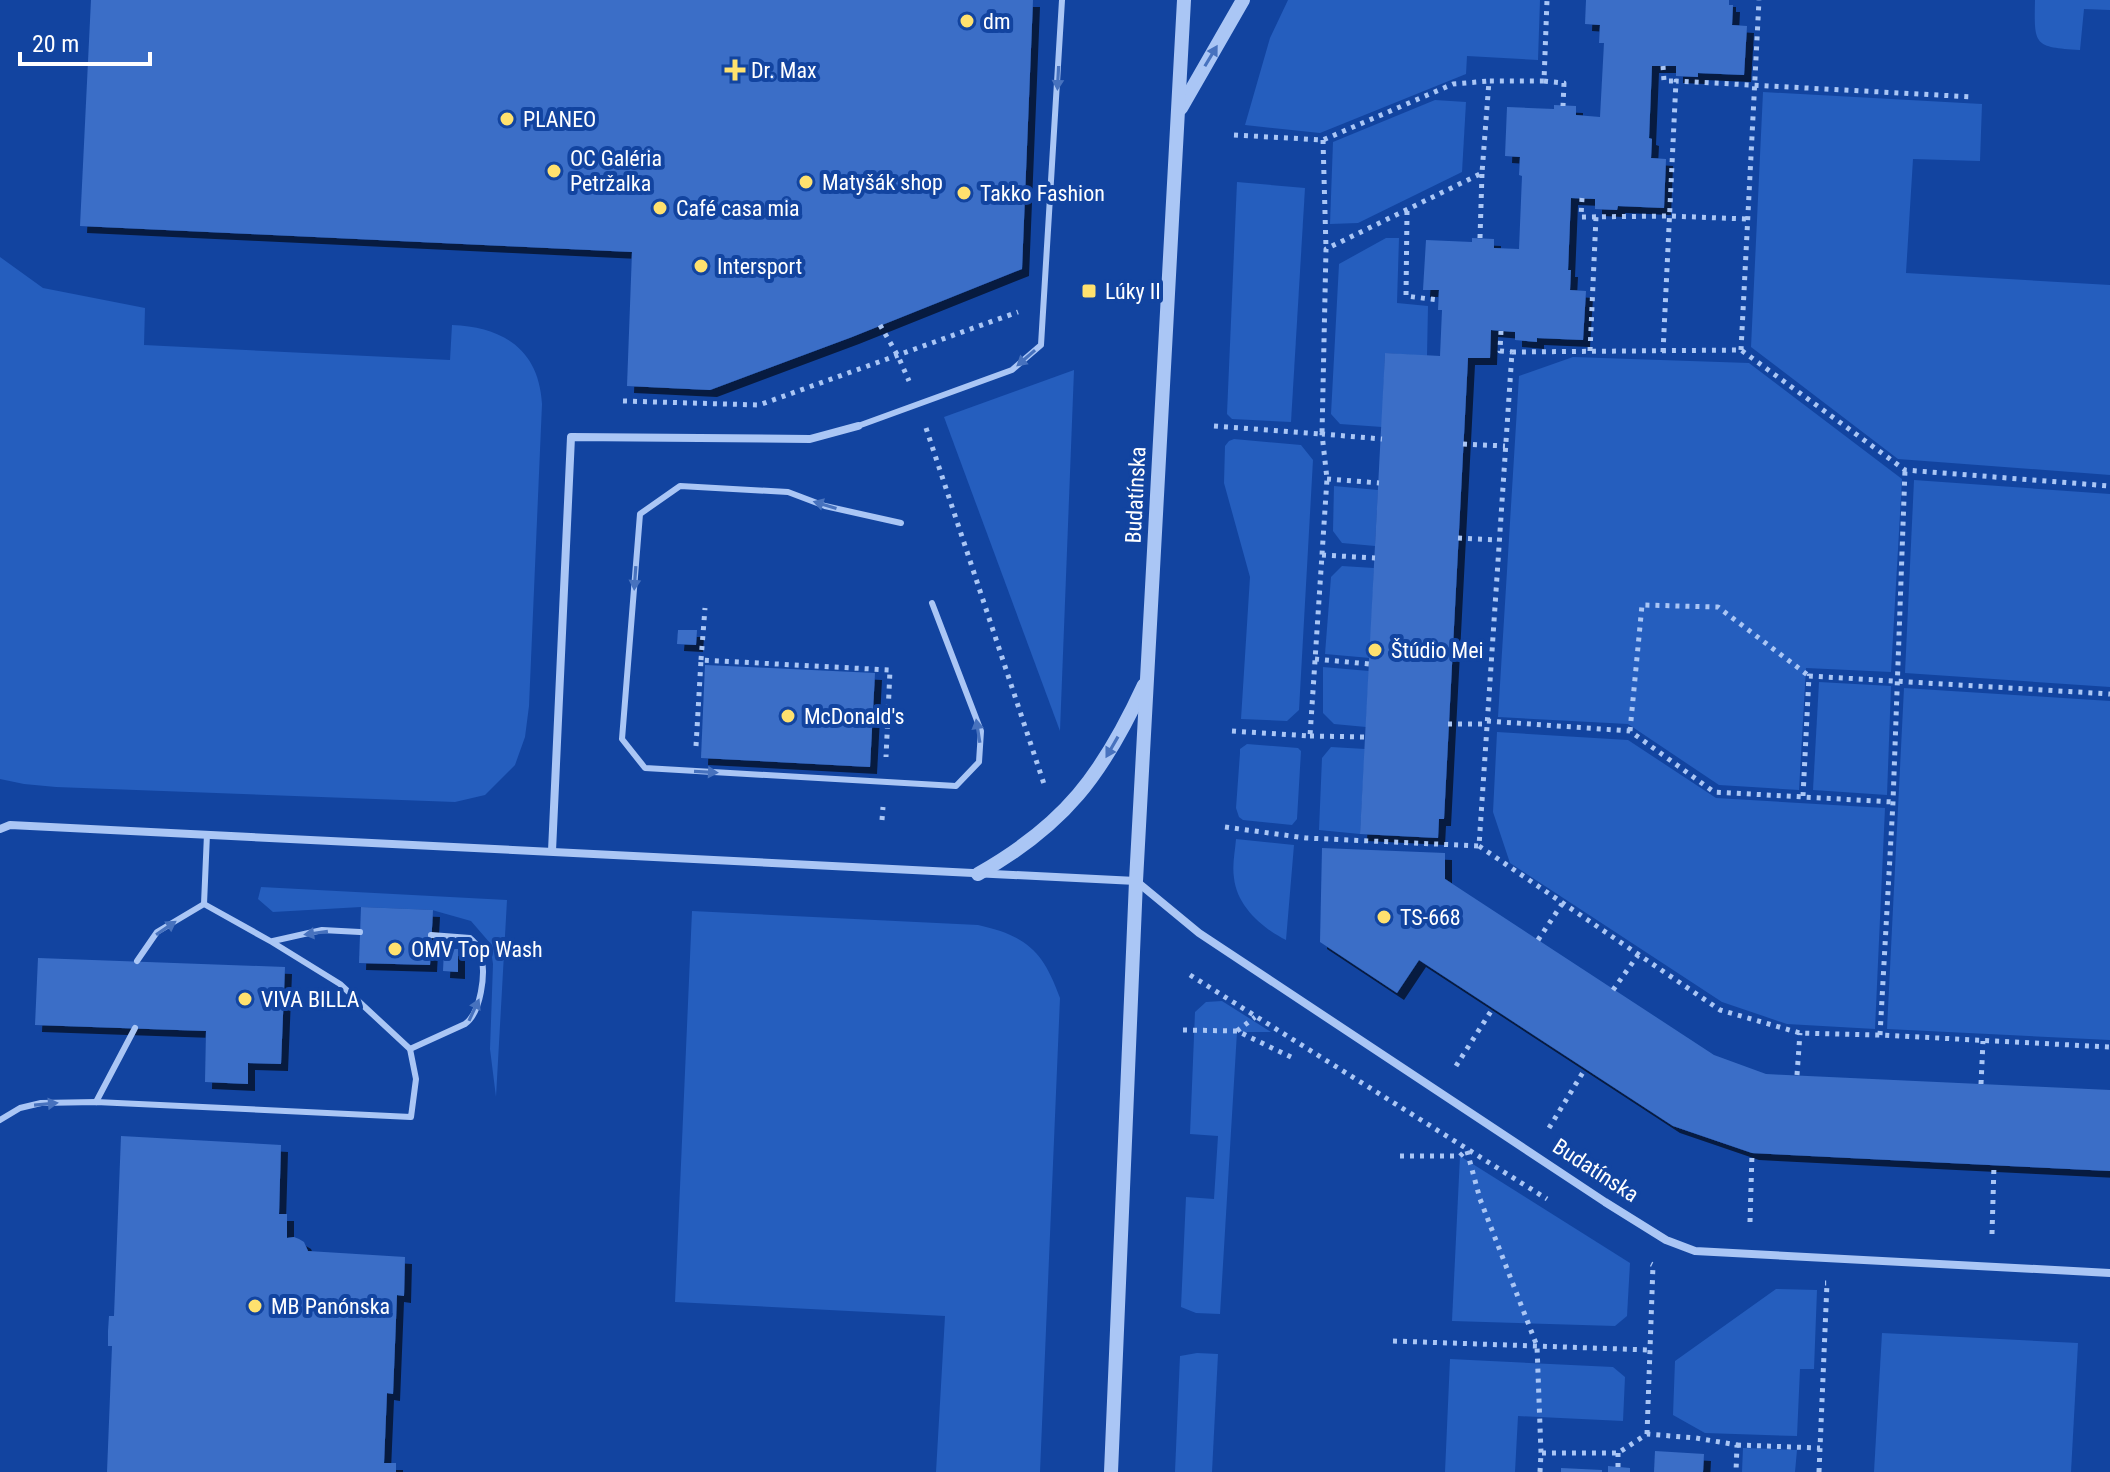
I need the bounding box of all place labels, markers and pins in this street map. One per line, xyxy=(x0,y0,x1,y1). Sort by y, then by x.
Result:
place label: dm xyxy=(983,9,1010,34)
marker: dm xyxy=(958,12,976,30)
place label: Dr. Max xyxy=(751,58,817,83)
marker: Dr. Max xyxy=(726,61,744,79)
place label: PLANEO xyxy=(523,107,596,132)
marker: PLANEO xyxy=(498,110,516,128)
place label: OC Galéria Petržalka xyxy=(570,146,662,196)
marker: OC Galéria Petržalka xyxy=(545,162,563,180)
place label: Matyšák shop xyxy=(822,170,943,195)
marker: Matyšák shop xyxy=(797,173,815,191)
place label: Takko Fashion xyxy=(980,181,1105,206)
marker: Takko Fashion xyxy=(955,184,973,202)
place label: Café casa mia xyxy=(676,196,800,221)
marker: Café casa mia xyxy=(651,199,669,217)
place label: Intersport xyxy=(717,254,802,279)
marker: Intersport xyxy=(692,257,710,275)
place label: Lúky II xyxy=(1105,279,1161,304)
marker: Lúky II xyxy=(1080,282,1098,300)
place label: Štúdio Mei xyxy=(1391,638,1484,663)
marker: Štúdio Mei xyxy=(1366,641,1384,659)
place label: McDonald's xyxy=(804,704,905,729)
marker: McDonald's xyxy=(779,707,797,725)
place label: TS-668 xyxy=(1400,905,1461,930)
marker: TS-668 xyxy=(1375,908,1393,926)
place label: OMV Top Wash xyxy=(411,937,543,962)
marker: OMV Top Wash xyxy=(386,940,404,958)
place label: VIVA BILLA xyxy=(261,987,360,1012)
marker: VIVA BILLA xyxy=(236,990,254,1008)
place label: MB Panónska xyxy=(271,1294,390,1319)
marker: MB Panónska xyxy=(246,1297,264,1315)

